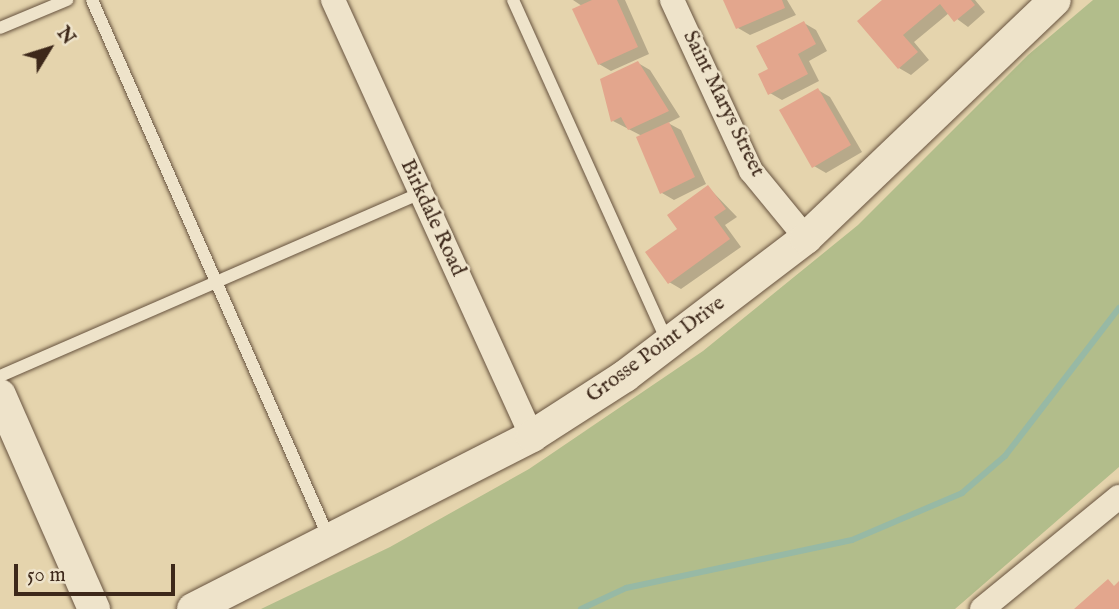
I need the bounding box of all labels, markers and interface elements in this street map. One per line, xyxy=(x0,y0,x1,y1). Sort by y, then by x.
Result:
north arrow xyxy=(14,14,84,84)
text: N xyxy=(51,22,80,50)
street label: Saint Marys Street xyxy=(677,27,769,181)
street label: Birkdale Road xyxy=(394,156,470,280)
street label: Grosse Point Drive xyxy=(582,291,730,409)
scale bar xyxy=(18,550,178,594)
text: 50 m xyxy=(27,562,66,589)

